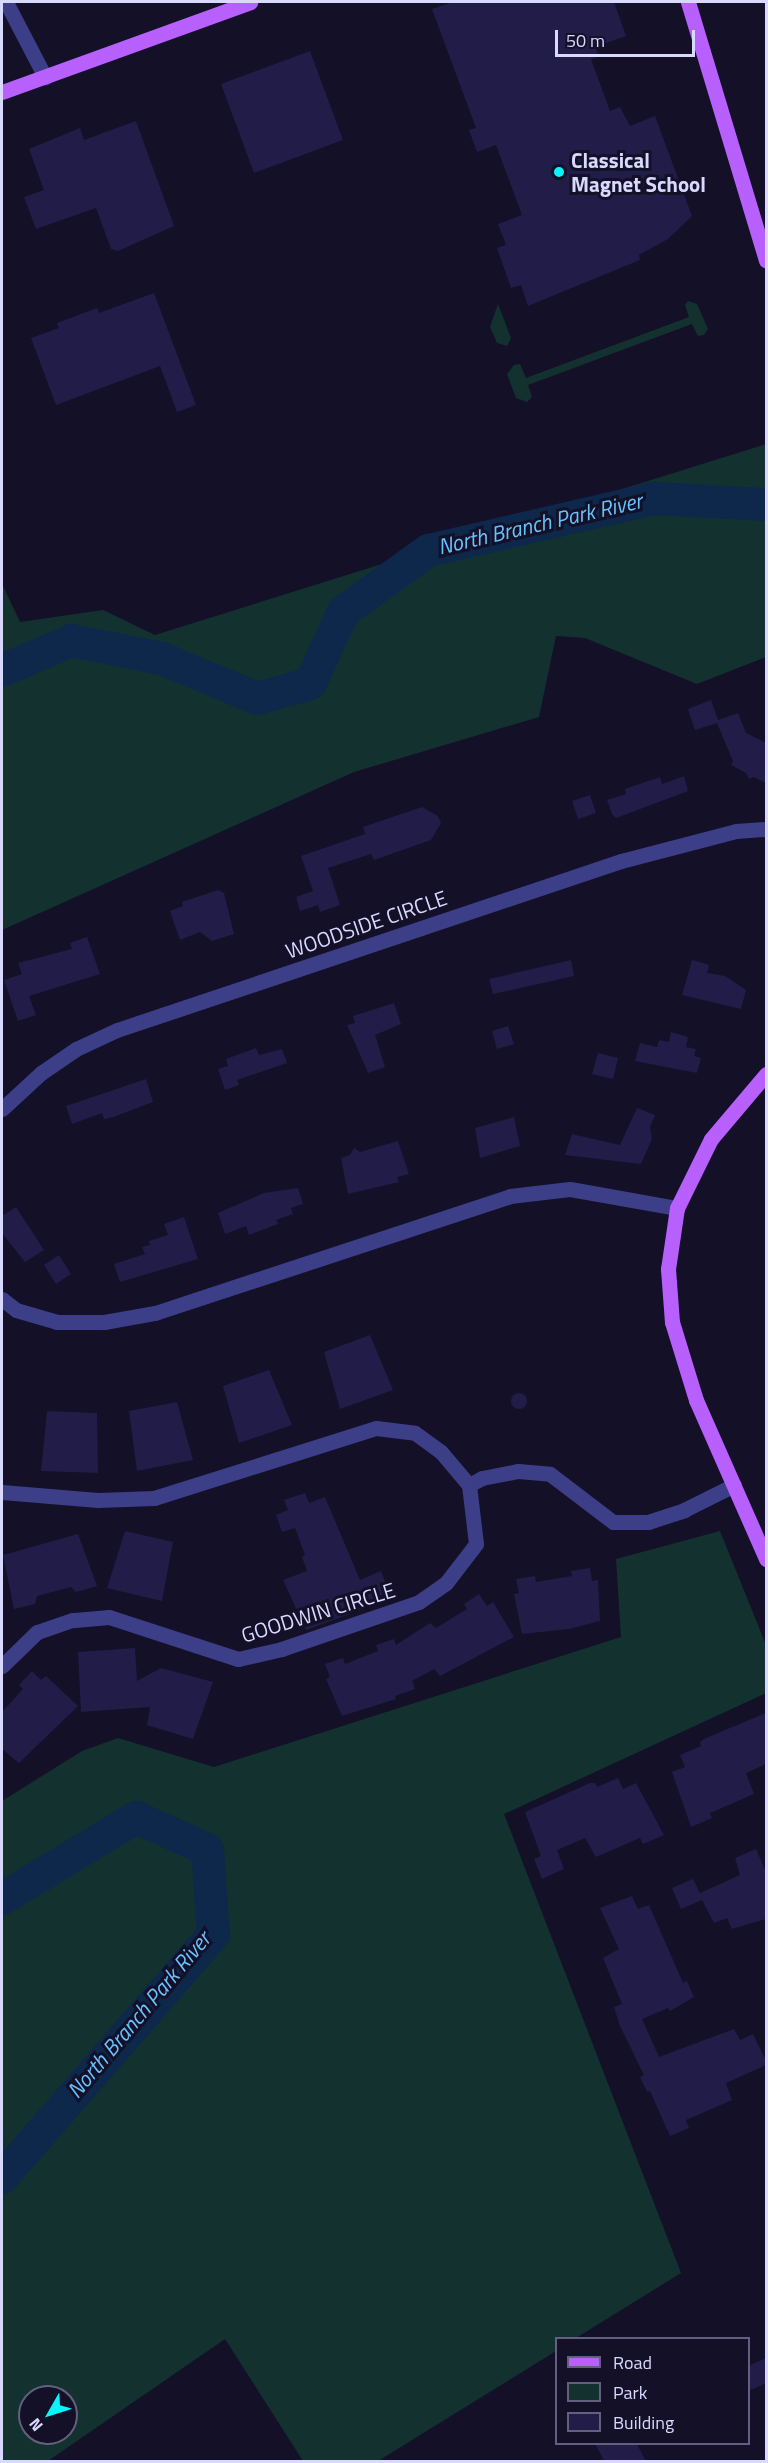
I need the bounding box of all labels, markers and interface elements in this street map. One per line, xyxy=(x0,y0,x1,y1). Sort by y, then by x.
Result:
scale bar xyxy=(558,18,698,56)
text: 50 m xyxy=(566,27,605,54)
place label: Classical Magnet School xyxy=(571,147,706,197)
marker: Classical Magnet School xyxy=(552,165,566,179)
water label: North Branch Park River xyxy=(435,488,645,560)
street label: WOODSIDE CIRCLE xyxy=(282,885,450,963)
street label: GOODWIN CIRCLE xyxy=(238,1577,398,1647)
water label: North Branch Park River xyxy=(62,1927,216,2103)
legend xyxy=(555,2337,750,2445)
text: Road xyxy=(613,2349,652,2376)
text: Park xyxy=(613,2379,647,2406)
north arrow xyxy=(18,2385,78,2445)
text: Building xyxy=(613,2409,674,2436)
text: N xyxy=(23,2413,48,2437)

